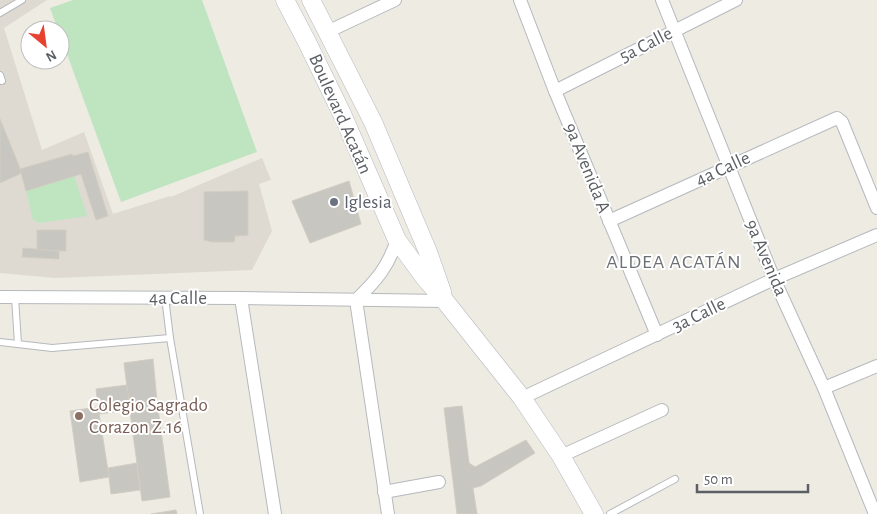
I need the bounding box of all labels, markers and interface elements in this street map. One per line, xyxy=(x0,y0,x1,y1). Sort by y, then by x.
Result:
north arrow xyxy=(20,20,70,70)
street label: 5a Calle xyxy=(616,24,676,66)
text: N xyxy=(43,47,58,64)
street label: Boulevard Acatán xyxy=(305,51,375,177)
street label: 9a Avenida A xyxy=(560,120,614,216)
street label: 4a Calle xyxy=(693,148,753,190)
place label: Iglesia xyxy=(344,193,392,212)
marker: Iglesia xyxy=(328,196,340,208)
street label: 9a Avenida xyxy=(741,217,791,299)
district label: ALDEA ACATÁN xyxy=(606,251,742,272)
street label: 4a Calle xyxy=(149,289,207,308)
street label: 3a Calle xyxy=(669,294,729,336)
place label: Colegio Sagrado Corazon Z.16 xyxy=(89,396,208,437)
marker: Colegio Sagrado Corazon Z.16 xyxy=(73,410,85,422)
scale bar xyxy=(697,462,808,494)
text: 50 m xyxy=(704,472,733,487)

